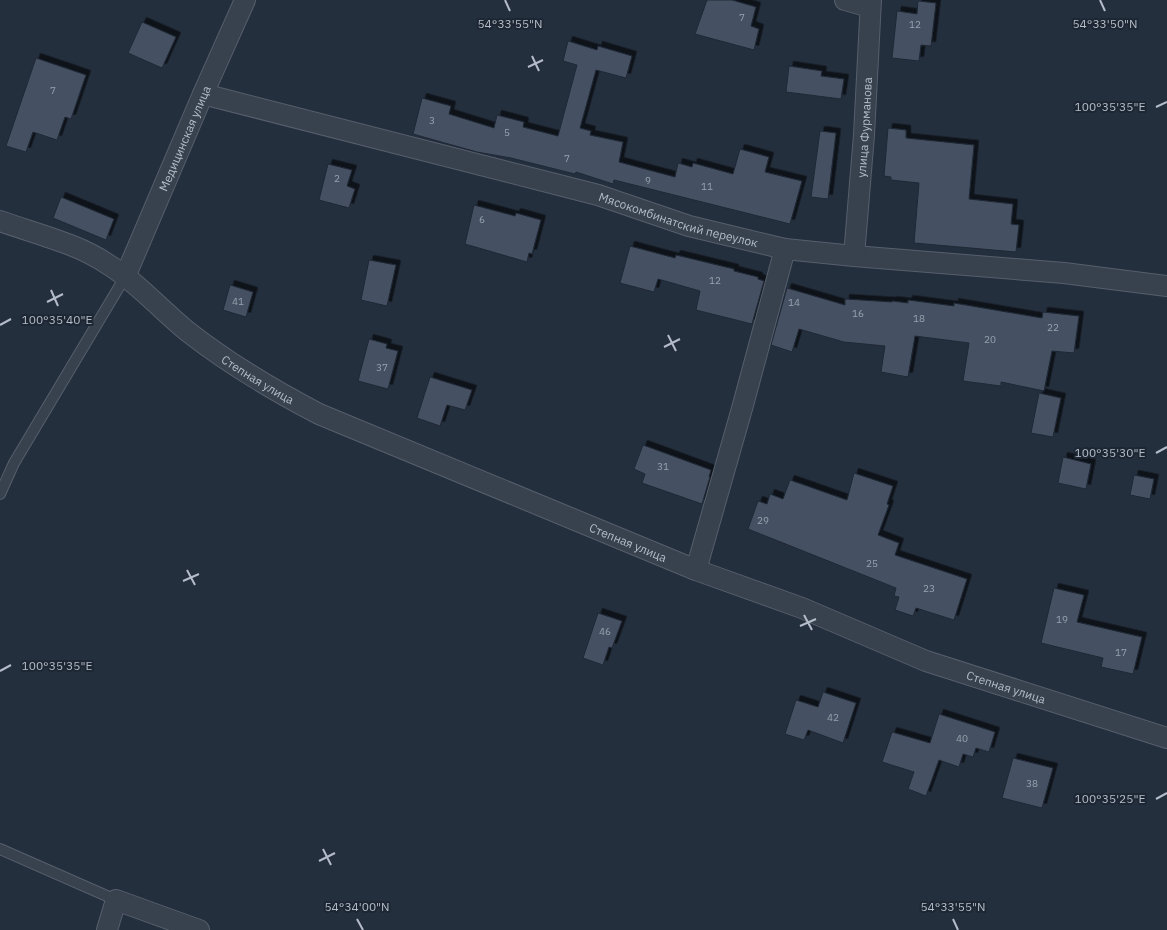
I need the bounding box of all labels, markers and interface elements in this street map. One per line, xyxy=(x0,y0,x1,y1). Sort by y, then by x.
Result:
house number: 7 xyxy=(739,11,745,24)
text: 54°33'55"N xyxy=(477,16,543,31)
text: 54°33'50"N xyxy=(1072,16,1138,31)
house number: 12 xyxy=(909,18,921,31)
street label: улица Фурманова xyxy=(853,76,875,178)
street label: Медицинская улица xyxy=(155,82,214,193)
house number: 7 xyxy=(50,84,56,97)
text: 100°35'35"E xyxy=(1075,99,1145,114)
house number: 3 xyxy=(429,114,435,127)
house number: 5 xyxy=(504,126,510,139)
house number: 7 xyxy=(564,152,570,165)
house number: 2 xyxy=(334,172,340,185)
house number: 9 xyxy=(645,174,651,187)
house number: 11 xyxy=(701,180,713,193)
street label: Мясокомбинатский переулок xyxy=(597,188,760,250)
house number: 6 xyxy=(479,213,485,226)
house number: 12 xyxy=(709,274,721,287)
house number: 41 xyxy=(232,295,244,308)
house number: 14 xyxy=(788,296,800,309)
house number: 16 xyxy=(852,307,864,320)
text: 100°35'40"E xyxy=(22,312,92,327)
house number: 18 xyxy=(913,312,925,325)
house number: 22 xyxy=(1047,321,1059,334)
house number: 20 xyxy=(984,333,996,346)
street label: Степная улица xyxy=(219,351,297,407)
house number: 37 xyxy=(376,361,388,374)
text: 100°35'30"E xyxy=(1075,445,1145,460)
house number: 31 xyxy=(657,460,669,473)
house number: 29 xyxy=(757,514,769,527)
street label: Степная улица xyxy=(587,519,670,565)
house number: 25 xyxy=(866,557,878,570)
house number: 23 xyxy=(923,582,935,595)
house number: 19 xyxy=(1056,613,1068,626)
house number: 46 xyxy=(599,625,611,638)
house number: 17 xyxy=(1115,646,1127,659)
text: 100°35'35"E xyxy=(22,658,92,673)
street label: Степная улица xyxy=(965,667,1048,706)
house number: 42 xyxy=(827,711,839,724)
house number: 40 xyxy=(956,732,968,745)
house number: 38 xyxy=(1026,777,1038,790)
text: 100°35'25"E xyxy=(1075,791,1145,806)
text: 54°34'00"N xyxy=(324,899,390,914)
text: 54°33'55"N xyxy=(920,899,986,914)

